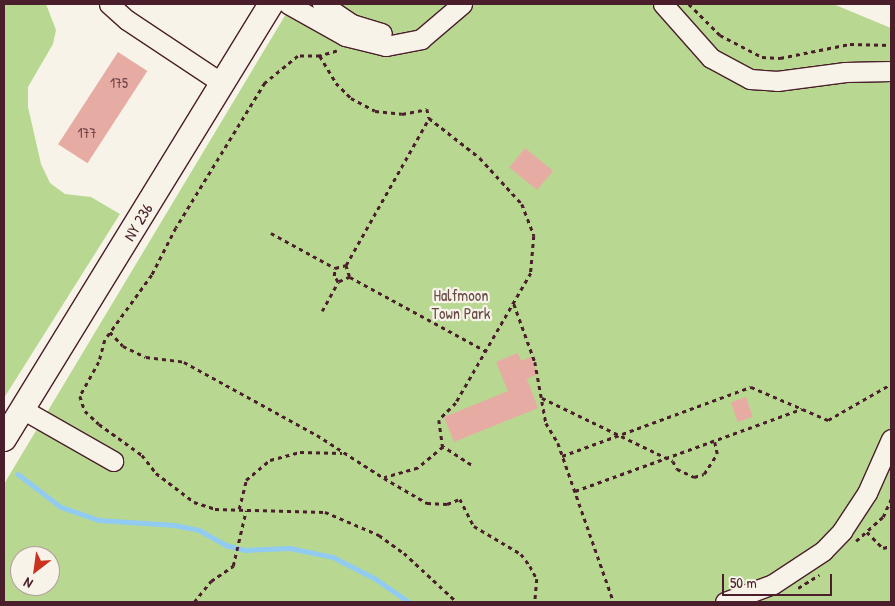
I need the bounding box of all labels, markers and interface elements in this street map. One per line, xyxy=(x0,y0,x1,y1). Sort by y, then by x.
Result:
house number: 175 xyxy=(110,75,128,91)
house number: 177 xyxy=(78,125,96,141)
street label: NY 236 xyxy=(119,200,157,244)
park label: Halfmoon Town Park xyxy=(431,285,491,323)
north arrow xyxy=(10,546,60,596)
scale bar xyxy=(725,564,835,596)
text: 50 m xyxy=(730,572,757,593)
text: N xyxy=(20,573,36,594)

